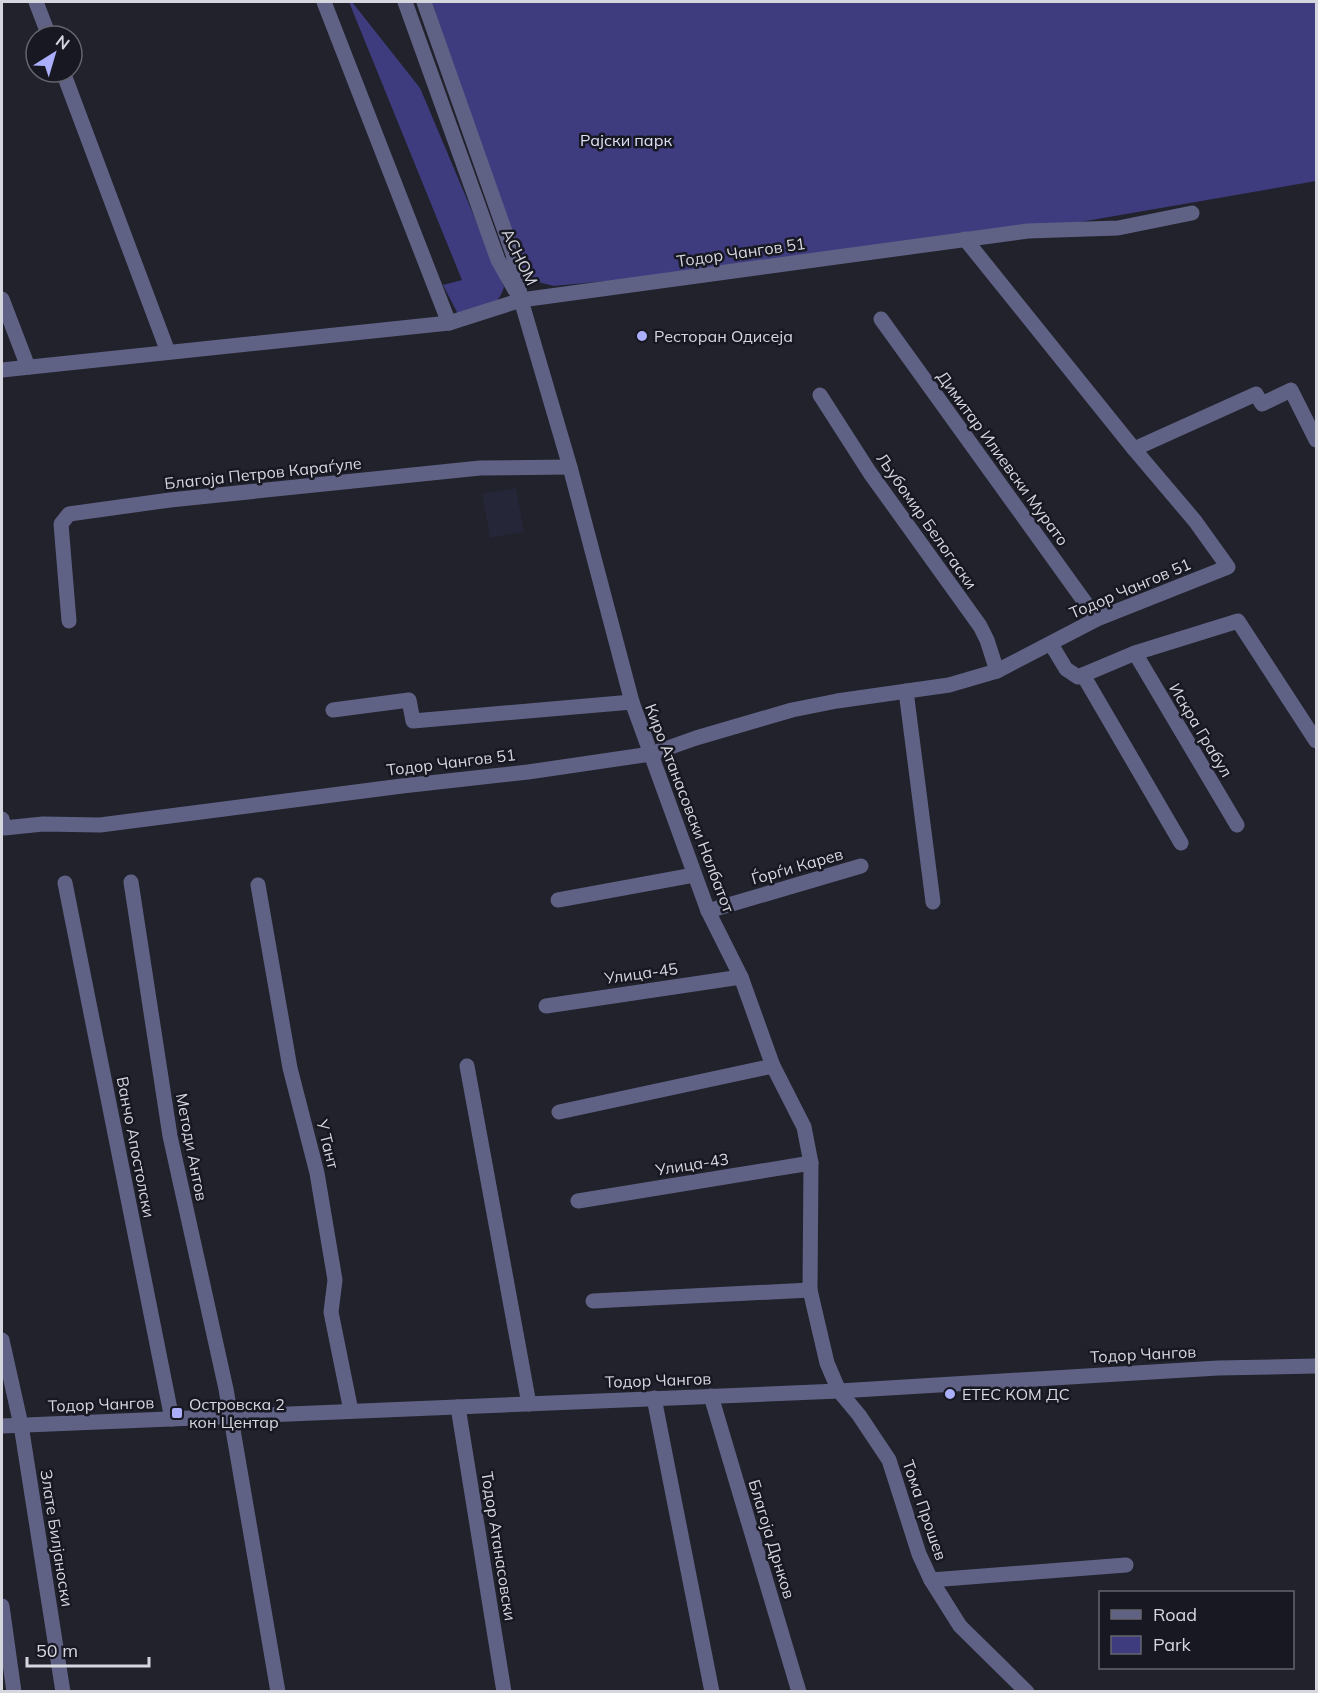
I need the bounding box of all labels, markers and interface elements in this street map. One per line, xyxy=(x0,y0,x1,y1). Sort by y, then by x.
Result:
north arrow xyxy=(24,24,84,84)
text: N xyxy=(52,30,74,54)
park label: Рајски парк xyxy=(580,130,672,150)
street label: АСНОМ xyxy=(498,225,542,289)
street label: Тодор Чангов 51 xyxy=(675,233,807,271)
place label: Ресторан Одисеја xyxy=(654,326,793,346)
marker: Ресторан Одисеја xyxy=(635,329,649,343)
street label: Димитар Илиевски Мурато xyxy=(933,367,1073,549)
street label: Љубомир Белогаски xyxy=(872,449,982,593)
street label: Благоја Петров Караѓуле xyxy=(163,453,363,493)
street label: Тодор Чангов 51 xyxy=(1066,553,1194,623)
street label: Искра Грабул xyxy=(1165,679,1237,781)
street label: Киро Атанасовски Налбатот xyxy=(641,701,739,916)
street label: Тодор Чангов 51 xyxy=(385,744,517,780)
street label: Ѓорѓи Карев xyxy=(749,843,845,889)
street label: Улица-45 xyxy=(602,958,679,988)
street label: Ванчо Апостолски xyxy=(113,1075,159,1219)
street label: Методи Антов xyxy=(172,1091,212,1203)
street label: У Тант xyxy=(312,1116,344,1171)
street label: Улица-43 xyxy=(653,1148,730,1180)
street label: Тодор Чангов xyxy=(1089,1341,1197,1367)
street label: Тодор Чангов xyxy=(604,1368,712,1392)
place label: ЕТЕС КОМ ДС xyxy=(962,1384,1070,1404)
marker: ЕТЕС КОМ ДС xyxy=(943,1387,957,1401)
street label: Тодор Чангов xyxy=(47,1392,155,1416)
place label: Островска 2 кон Центар xyxy=(189,1394,285,1432)
marker: Островска 2 кон Центар xyxy=(170,1406,184,1420)
street label: Тома Прошев xyxy=(899,1457,952,1563)
street label: Злате Билјаноски xyxy=(36,1468,78,1608)
street label: Тодор Атанасовски xyxy=(477,1470,521,1622)
street label: Благоја Дрнков xyxy=(744,1477,800,1601)
legend xyxy=(1099,1591,1294,1669)
text: Road xyxy=(1153,1603,1197,1626)
scale bar xyxy=(27,1630,148,1668)
text: Park xyxy=(1153,1633,1192,1656)
text: 50 m xyxy=(36,1639,78,1662)

